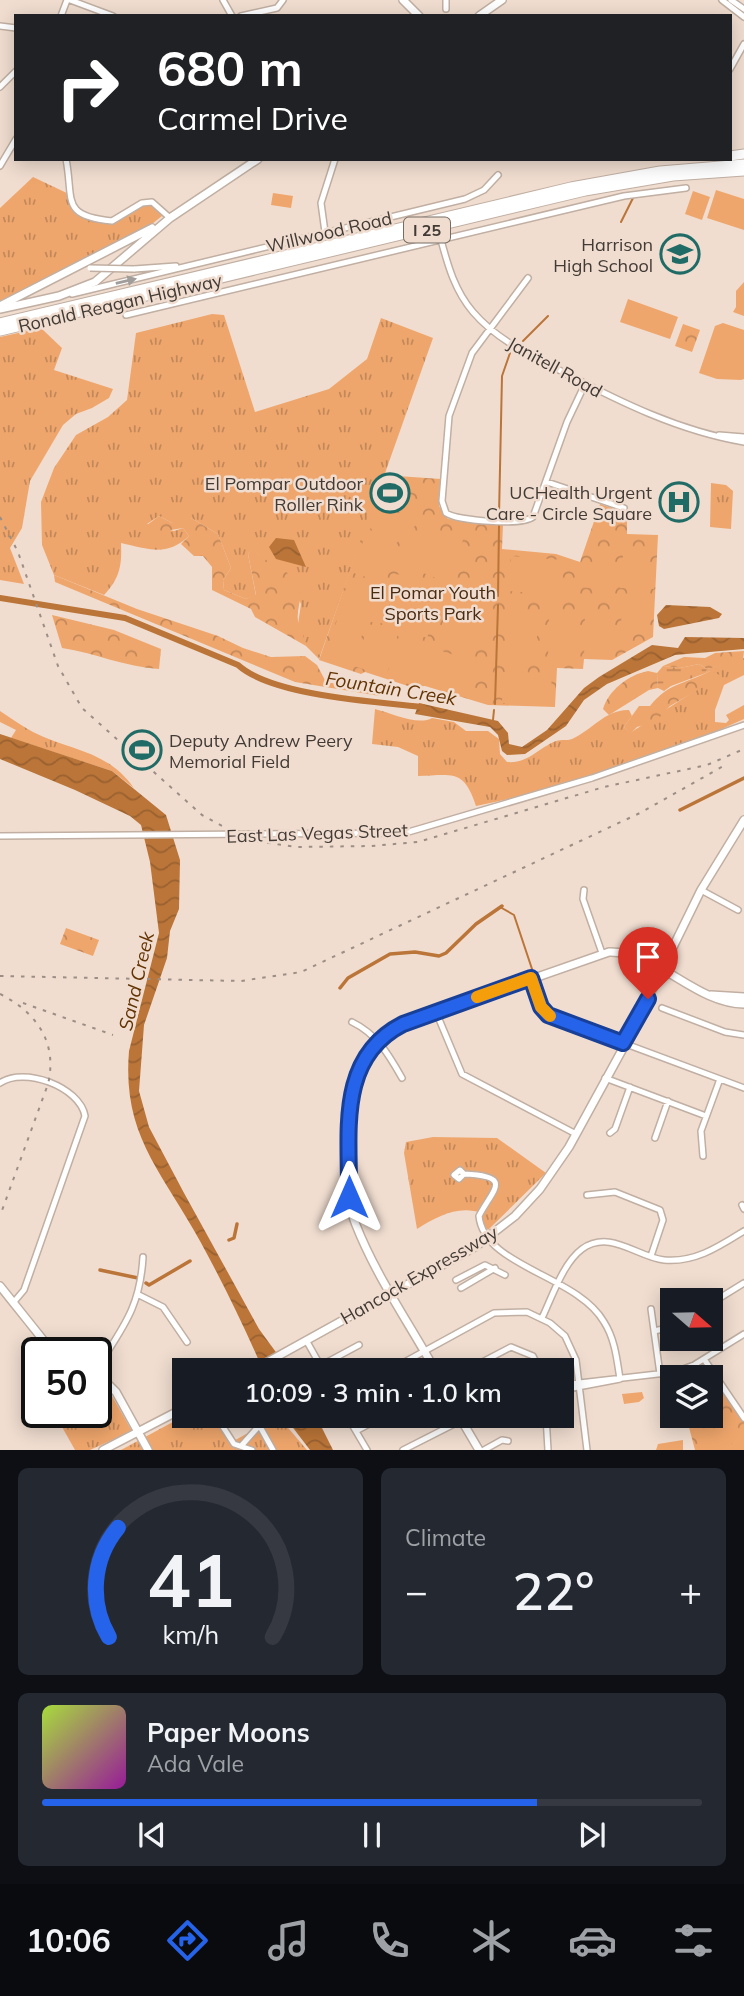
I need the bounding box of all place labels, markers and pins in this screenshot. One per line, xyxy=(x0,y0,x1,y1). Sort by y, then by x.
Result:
place label: Harrison High School xyxy=(553,233,653,277)
school or university icon: Harrison High School xyxy=(659,233,701,275)
place label: El Pompar Outdoor Roller Rink xyxy=(205,472,364,516)
sports icon: El Pompar Outdoor Roller Rink xyxy=(369,472,411,514)
place label: UCHealth Urgent Care - Circle Square xyxy=(486,481,652,525)
hospital icon: UCHealth Urgent Care - Circle Square xyxy=(658,481,700,523)
sports icon: Deputy Andrew Peery Memorial Field xyxy=(121,729,163,771)
place label: Deputy Andrew Peery Memorial Field xyxy=(169,729,353,773)
pin xyxy=(618,927,678,999)

